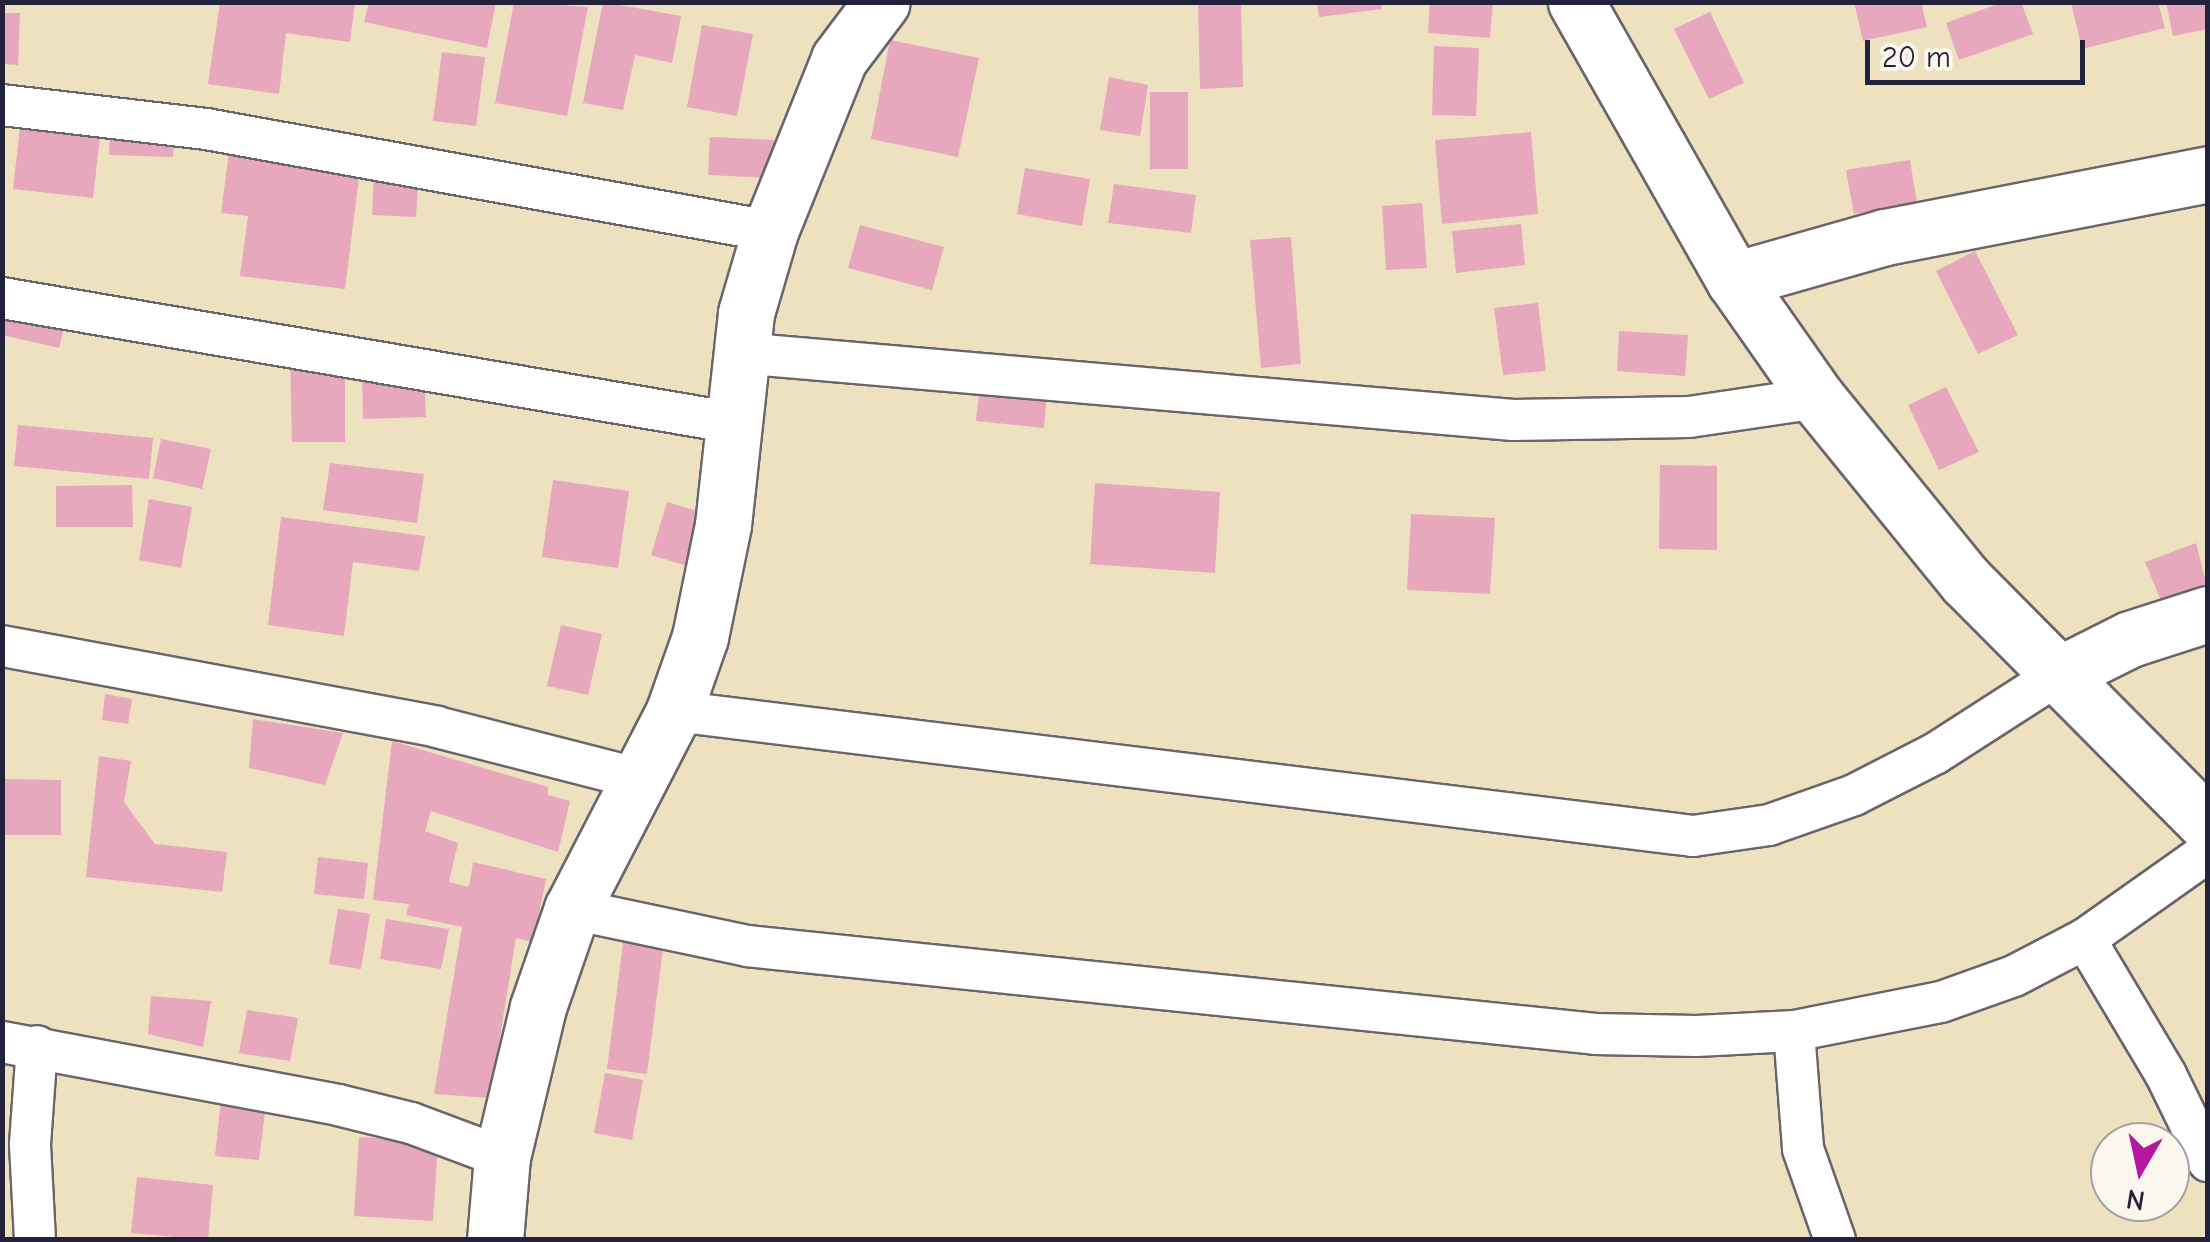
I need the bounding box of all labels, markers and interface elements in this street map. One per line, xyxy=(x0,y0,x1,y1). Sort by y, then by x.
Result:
scale bar xyxy=(1870,20,2090,82)
text: 20 m xyxy=(1882,40,1951,75)
north arrow xyxy=(2090,1122,2190,1222)
text: N xyxy=(2124,1182,2147,1217)

